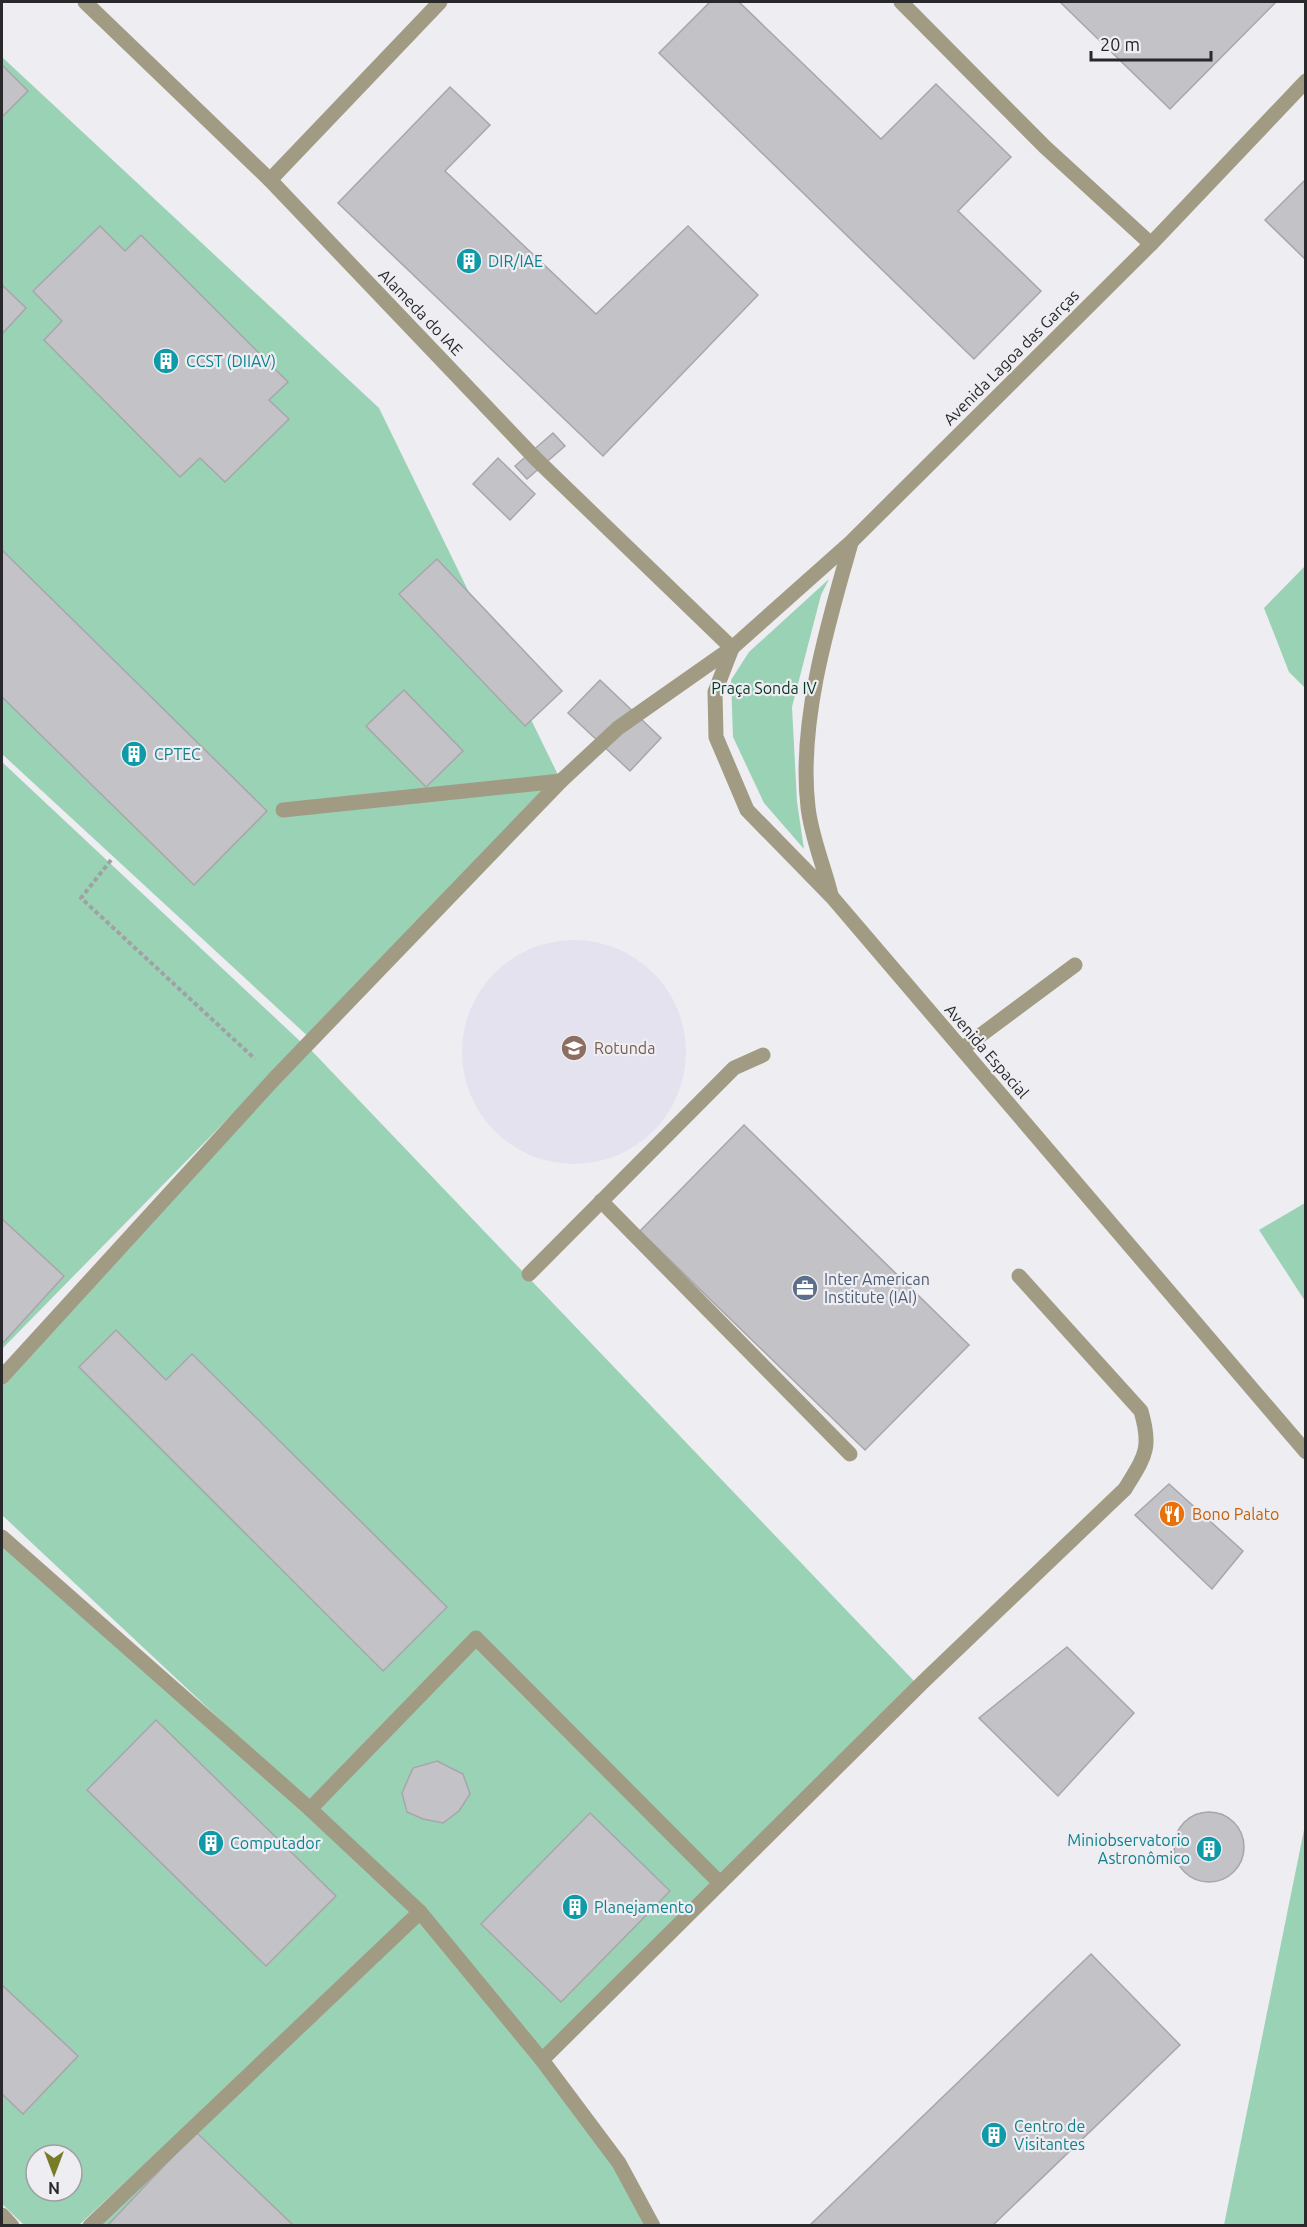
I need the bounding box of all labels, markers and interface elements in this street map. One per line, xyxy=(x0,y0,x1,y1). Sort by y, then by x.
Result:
scale bar xyxy=(1091,24,1211,62)
text: 20 m xyxy=(1100,34,1140,54)
building icon: DIR/IAE xyxy=(454,246,484,276)
place label: DIR/IAE xyxy=(488,252,543,270)
street label: Alameda do IAE xyxy=(375,265,467,359)
street label: Avenida Lagoa das Garças xyxy=(940,286,1082,428)
building icon: CCST (DIIAV) xyxy=(151,346,181,376)
place label: CCST (DIIAV) xyxy=(186,352,276,371)
park label: Praça Sonda IV xyxy=(711,679,817,697)
building icon: CPTEC xyxy=(119,739,149,769)
place label: CPTEC xyxy=(154,745,201,763)
street label: Avenida Espacial xyxy=(941,1000,1033,1102)
school or university icon: Rotunda xyxy=(559,1033,589,1063)
place label: Rotunda xyxy=(594,1039,655,1057)
place label: Inter American Institute (IAI) xyxy=(824,1270,930,1307)
office icon: Inter American Institute (IAI) xyxy=(790,1273,820,1303)
restaurant icon: Bono Palato xyxy=(1157,1499,1187,1529)
place label: Bono Palato xyxy=(1192,1505,1279,1523)
building icon: Computador xyxy=(196,1828,226,1858)
place label: Miniobservatorio Astronômico xyxy=(1067,1831,1190,1867)
place label: Computador xyxy=(230,1834,321,1852)
building icon: Miniobservatorio Astronômico xyxy=(1194,1834,1224,1864)
building icon: Planejamento xyxy=(560,1892,590,1922)
place label: Planejamento xyxy=(594,1898,694,1916)
place label: Centro de Visitantes xyxy=(1014,2117,1085,2153)
building icon: Centro de Visitantes xyxy=(979,2120,1009,2150)
north arrow xyxy=(24,2143,84,2203)
text: N xyxy=(48,2179,60,2197)

